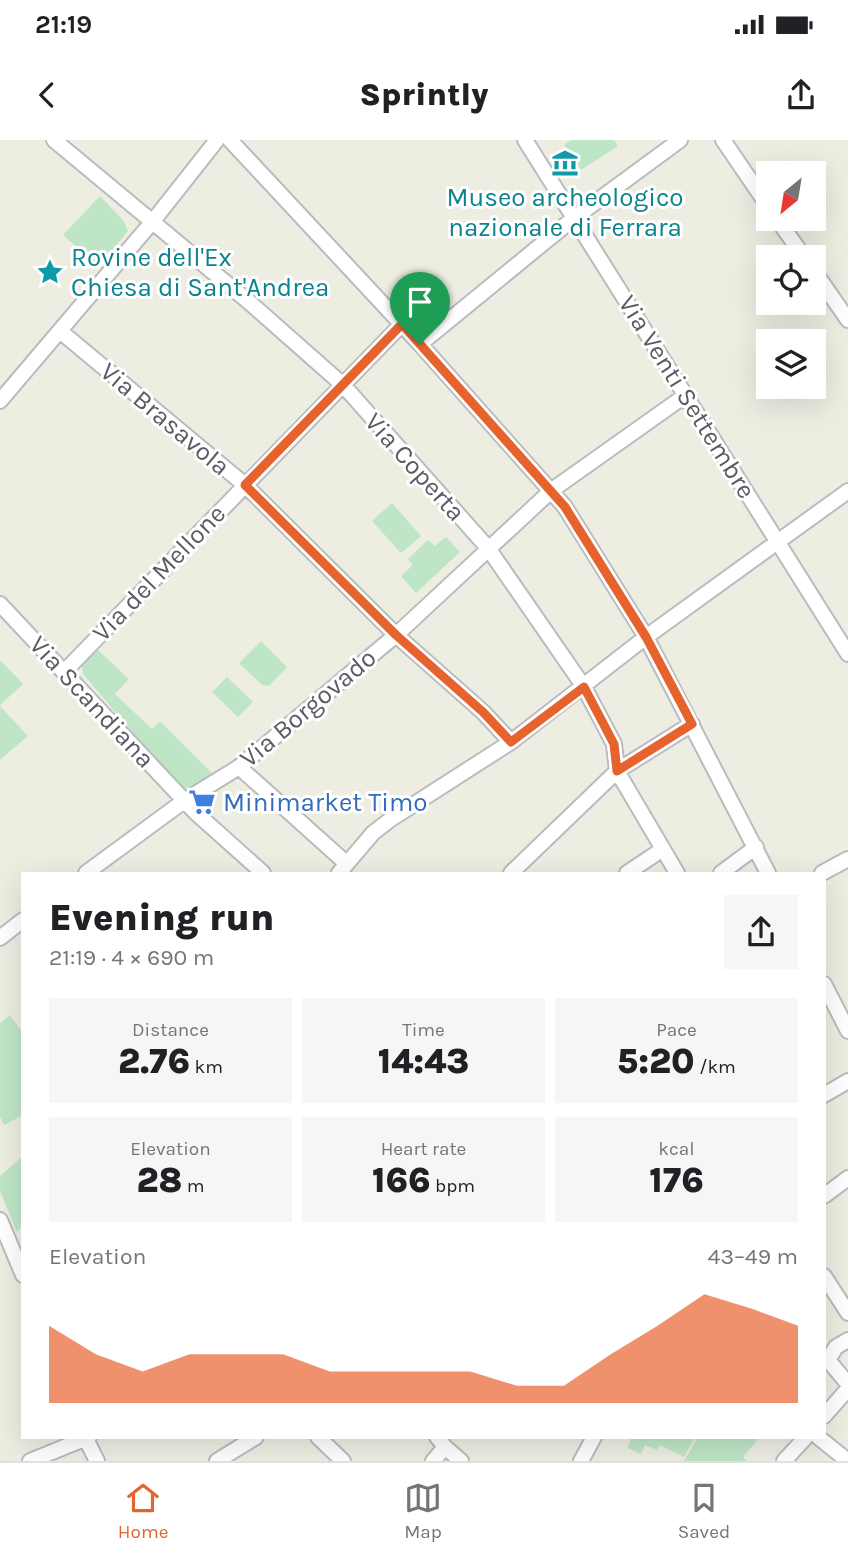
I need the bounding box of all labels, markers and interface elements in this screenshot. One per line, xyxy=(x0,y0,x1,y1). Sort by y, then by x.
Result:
text: 21:19 xyxy=(35,9,92,40)
icon: back xyxy=(28,76,66,114)
text: Sprintly xyxy=(360,76,488,113)
icon: share xyxy=(782,76,820,114)
museum icon: Museo archeologico nazionale di Ferrara xyxy=(550,148,580,178)
north arrow xyxy=(756,161,826,231)
map controls xyxy=(756,161,826,399)
place label: Museo archeologico nazionale di Ferrara xyxy=(446,182,684,243)
place label: Rovine dell'Ex Chiesa di Sant'Andrea xyxy=(71,242,329,303)
button: locate xyxy=(756,245,826,315)
place icon: Rovine dell'Ex Chiesa di Sant'Andrea xyxy=(35,257,65,287)
pin xyxy=(390,272,450,344)
icon: arrive xyxy=(401,283,439,321)
street label: Via Venti Settembre xyxy=(612,290,762,504)
button: layers xyxy=(756,329,826,399)
street label: Via Brasavola xyxy=(94,356,236,482)
street label: Via Coperta xyxy=(358,406,472,528)
street label: Via del Mellone xyxy=(86,498,232,648)
street label: Via Scandiana xyxy=(23,629,161,775)
street label: Via Borgovado xyxy=(234,642,382,774)
supermarket icon: Minimarket Timo xyxy=(187,787,217,817)
place label: Minimarket Timo xyxy=(223,787,428,818)
text: Evening run xyxy=(49,895,274,940)
button: share xyxy=(724,895,798,969)
text: 21:19 · 4 × 690 m xyxy=(49,944,214,971)
text: Distance xyxy=(132,1019,209,1041)
text: Time xyxy=(402,1019,445,1041)
text: Pace xyxy=(656,1019,697,1041)
text: 2.76 xyxy=(118,1041,190,1082)
text: 14:43 xyxy=(378,1041,469,1082)
text: 5:20 xyxy=(617,1041,695,1082)
text: km xyxy=(190,1056,223,1078)
text: /km xyxy=(695,1056,736,1078)
text: Elevation xyxy=(130,1138,211,1160)
text: Heart rate xyxy=(381,1138,466,1160)
text: kcal xyxy=(658,1138,695,1160)
text: 28 xyxy=(136,1160,182,1201)
text: 166 xyxy=(372,1160,430,1201)
text: 176 xyxy=(649,1160,704,1201)
text: m xyxy=(182,1175,205,1197)
text: bpm xyxy=(430,1175,475,1197)
text: Elevation xyxy=(49,1243,146,1270)
text: 43–49 m xyxy=(708,1243,798,1270)
tab: Home xyxy=(118,1479,168,1543)
tab: Map xyxy=(404,1479,442,1543)
tab: Saved xyxy=(678,1479,730,1543)

